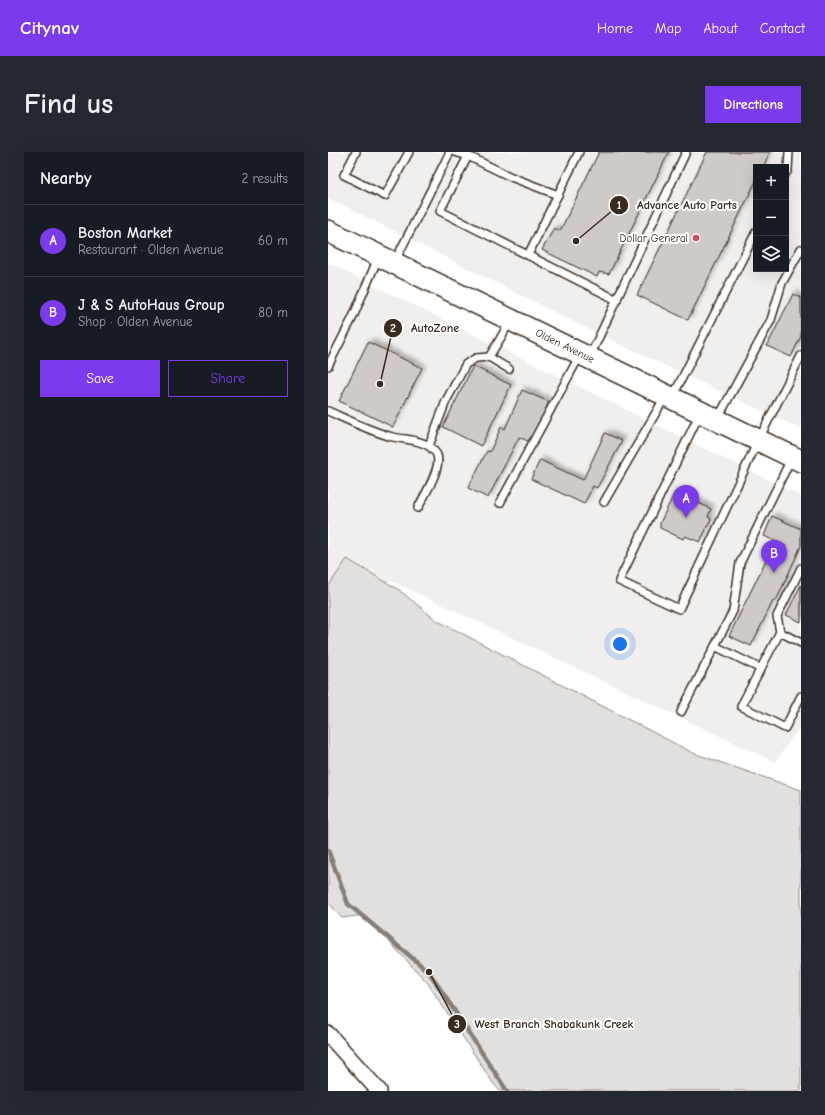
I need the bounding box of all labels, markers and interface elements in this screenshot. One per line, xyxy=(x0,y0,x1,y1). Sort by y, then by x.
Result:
text: Citynav xyxy=(20,17,79,39)
text: Home xyxy=(597,20,633,37)
text: Map xyxy=(655,20,681,37)
text: About xyxy=(703,20,738,37)
text: Contact xyxy=(760,20,805,37)
button: Directions xyxy=(705,86,801,123)
text: Find us xyxy=(24,88,113,120)
map controls xyxy=(753,164,789,272)
button: + xyxy=(753,164,789,200)
text: Nearby xyxy=(40,169,91,188)
text: 2 results xyxy=(241,171,288,186)
callout: Advance Auto Parts xyxy=(609,193,745,217)
text: 1 xyxy=(617,198,622,212)
text: Advance Auto Parts xyxy=(637,198,737,212)
button: − xyxy=(753,200,789,236)
text: Boston Market xyxy=(78,224,172,242)
place label: Dollar General xyxy=(620,232,688,245)
text: A xyxy=(49,233,57,248)
text: 60 m xyxy=(258,233,288,248)
marker: Dollar General xyxy=(691,233,701,243)
button: layers xyxy=(753,236,789,272)
text: Restaurant · Olden Avenue xyxy=(78,242,223,257)
text: J & S AutoHaus Group xyxy=(78,296,225,314)
text: B xyxy=(49,305,57,320)
text: 80 m xyxy=(258,305,288,320)
text: Shop · Olden Avenue xyxy=(78,314,193,329)
callout: AutoZone xyxy=(383,316,467,340)
text: 2 xyxy=(390,321,396,335)
text: AutoZone xyxy=(411,321,459,335)
street label: Olden Avenue xyxy=(533,326,597,366)
button: Save xyxy=(40,360,160,397)
button: Share xyxy=(168,360,288,397)
pin: A xyxy=(673,485,699,518)
pin: B xyxy=(761,540,787,573)
your location xyxy=(610,634,630,654)
callout: West Branch Shabakunk Creek xyxy=(447,1012,642,1036)
text: 3 xyxy=(454,1017,460,1031)
text: West Branch Shabakunk Creek xyxy=(475,1017,634,1031)

